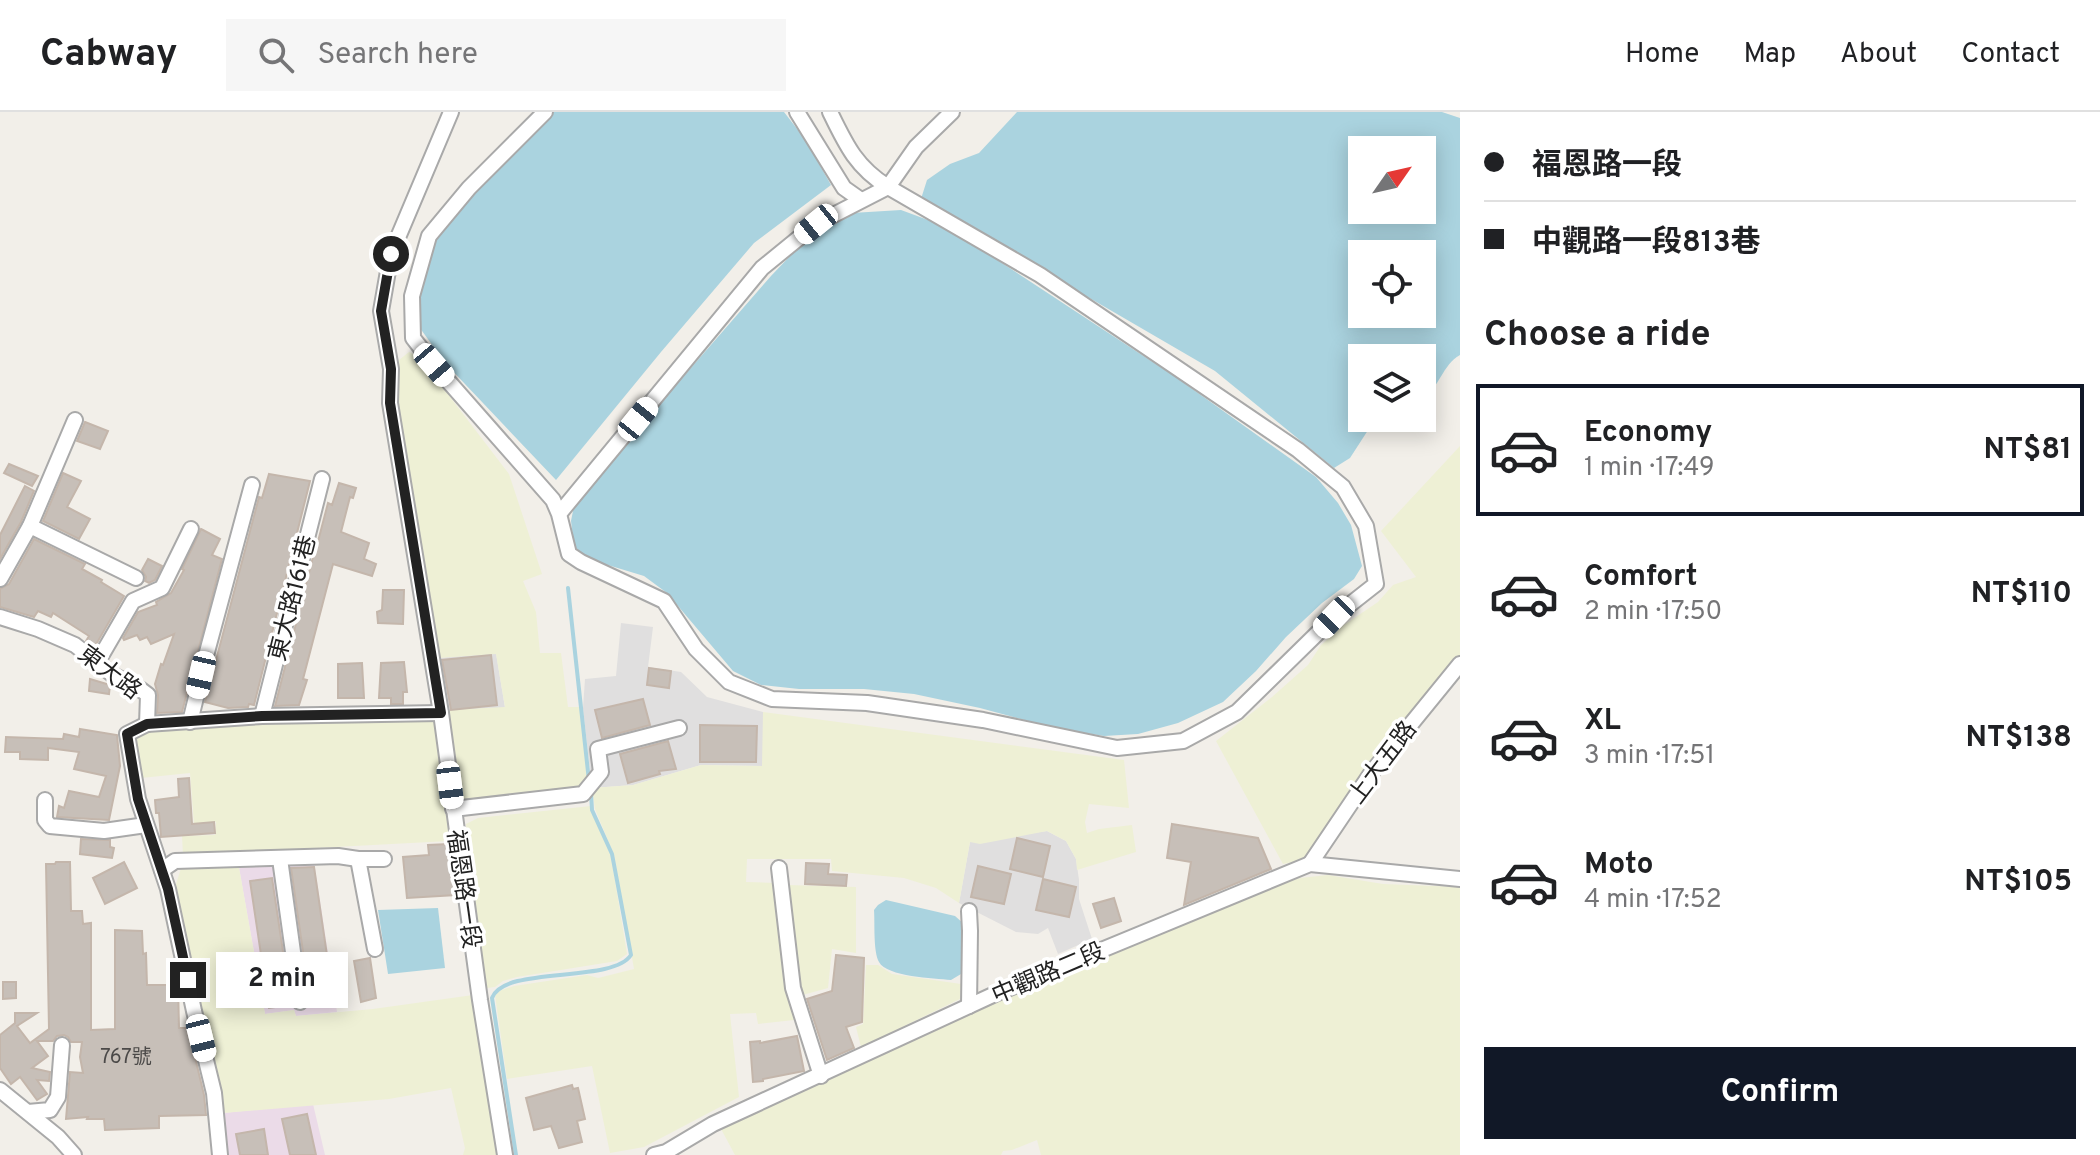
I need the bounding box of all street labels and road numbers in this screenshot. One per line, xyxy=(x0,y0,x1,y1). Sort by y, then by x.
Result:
street label: 東大路161巷 xyxy=(264,533,324,664)
street label: 東大路 xyxy=(71,640,147,707)
street label: 上大五路 xyxy=(1343,716,1424,811)
street label: 福恩路一段 xyxy=(439,828,485,951)
street label: 中觀路二段 xyxy=(988,938,1110,1012)

